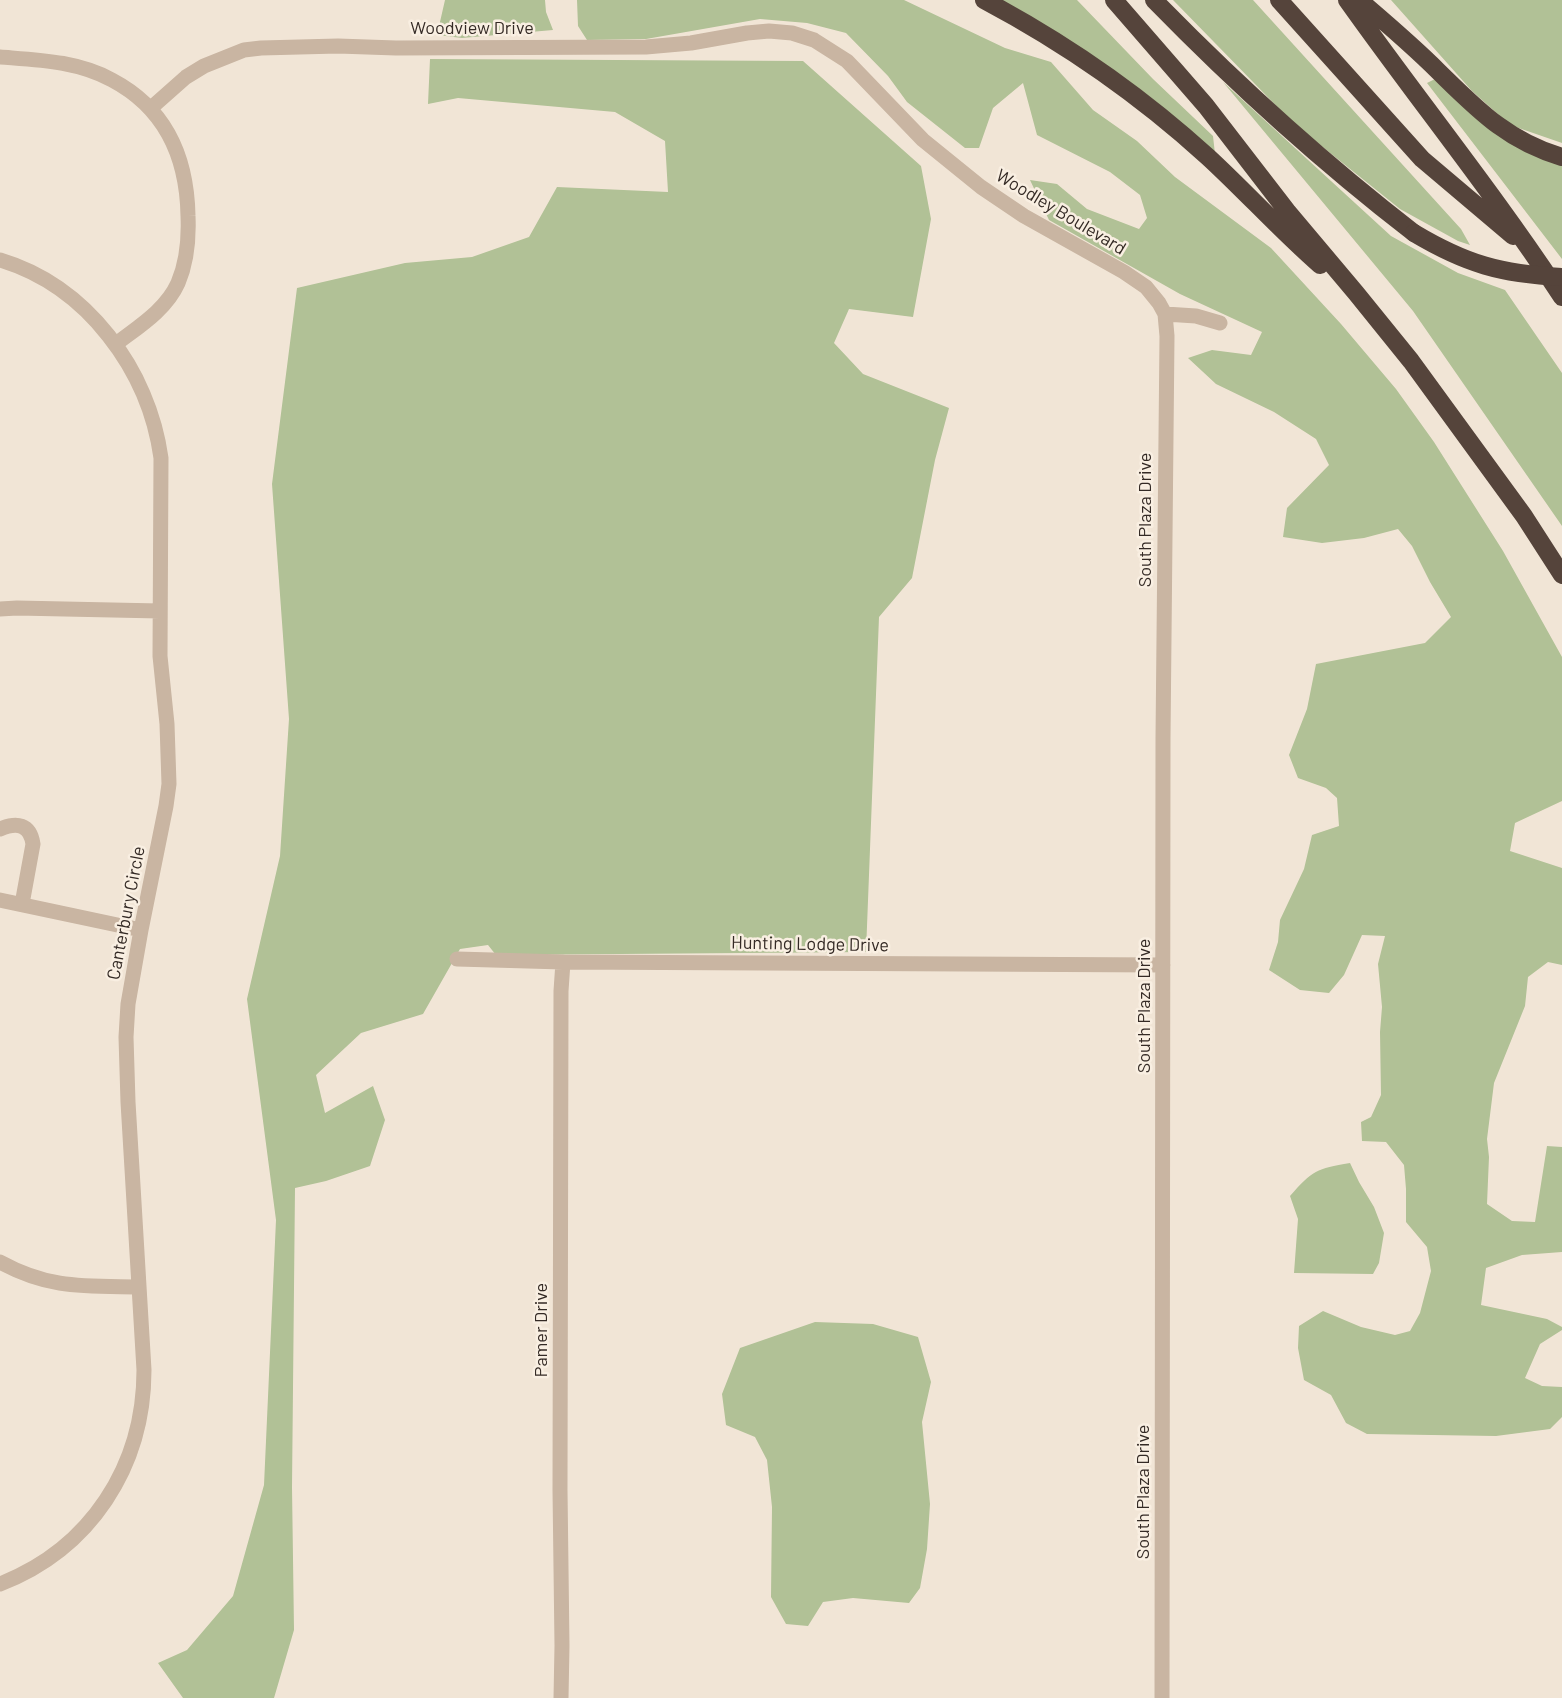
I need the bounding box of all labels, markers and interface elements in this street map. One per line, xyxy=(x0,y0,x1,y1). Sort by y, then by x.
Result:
street label: Woodview Drive xyxy=(410,17,534,39)
street label: Woodley Boulevard xyxy=(992,165,1130,259)
street label: South Plaza Drive xyxy=(1134,453,1156,587)
street label: Canterbury Circle xyxy=(102,844,150,982)
street label: Hunting Lodge Drive xyxy=(731,932,889,956)
street label: South Plaza Drive xyxy=(1133,939,1155,1073)
street label: Pamer Drive xyxy=(530,1283,552,1377)
street label: South Plaza Drive xyxy=(1132,1425,1154,1559)

